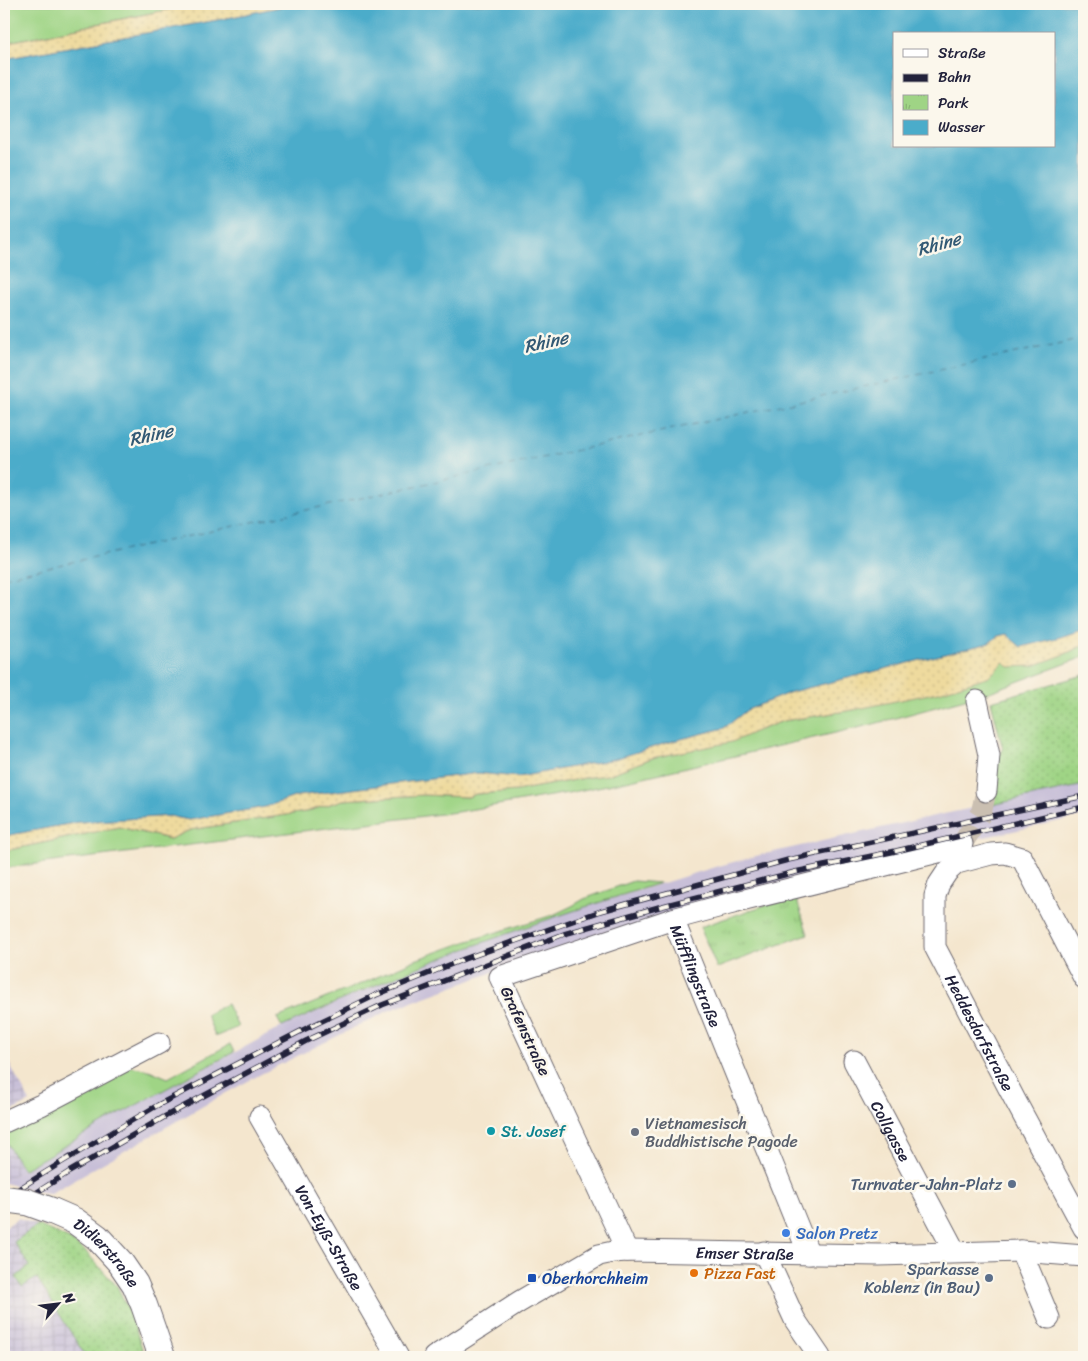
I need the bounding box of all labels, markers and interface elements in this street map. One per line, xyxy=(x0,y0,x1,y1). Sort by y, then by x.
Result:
legend xyxy=(893,32,1056,148)
text: Straße xyxy=(938,40,986,66)
text: Bahn xyxy=(938,64,971,90)
text: Park xyxy=(938,90,969,116)
text: Wasser xyxy=(938,114,986,140)
water label: Rhine xyxy=(913,222,966,265)
water label: Rhine xyxy=(521,321,573,363)
water label: Rhine xyxy=(126,414,178,456)
street label: Müfflingstraße xyxy=(661,920,730,1032)
street label: Heddesdorfstraße xyxy=(936,969,1022,1097)
street label: Grafenstraße xyxy=(492,981,559,1081)
street label: Collgasse xyxy=(862,1095,919,1167)
place label: Vietnamesisch Buddhistische Pagode xyxy=(645,1109,798,1156)
place label: St. Josef xyxy=(501,1117,567,1146)
marker: St. Josef xyxy=(485,1125,497,1137)
marker: Vietnamesisch Buddhistische Pagode xyxy=(629,1126,641,1138)
place label: Turnvater-Jahn-Platz xyxy=(851,1170,1002,1199)
marker: Turnvater-Jahn-Platz xyxy=(1006,1178,1018,1190)
street label: Von-Eyß-Straße xyxy=(287,1179,371,1296)
street label: Didierstraße xyxy=(67,1210,147,1294)
place label: Salon Pretz xyxy=(796,1219,878,1248)
marker: Salon Pretz xyxy=(780,1227,792,1239)
street label: Emser Straße xyxy=(695,1238,794,1269)
place label: Sparkasse Koblenz (in Bau) xyxy=(864,1255,980,1302)
place label: Pizza Fast xyxy=(704,1259,776,1288)
place label: Oberhorchheim xyxy=(542,1264,648,1293)
marker: Pizza Fast xyxy=(688,1267,700,1279)
marker: Oberhorchheim xyxy=(526,1272,538,1284)
marker: Sparkasse Koblenz (in Bau) xyxy=(983,1272,995,1284)
north arrow xyxy=(32,1278,82,1328)
text: N xyxy=(55,1287,82,1309)

